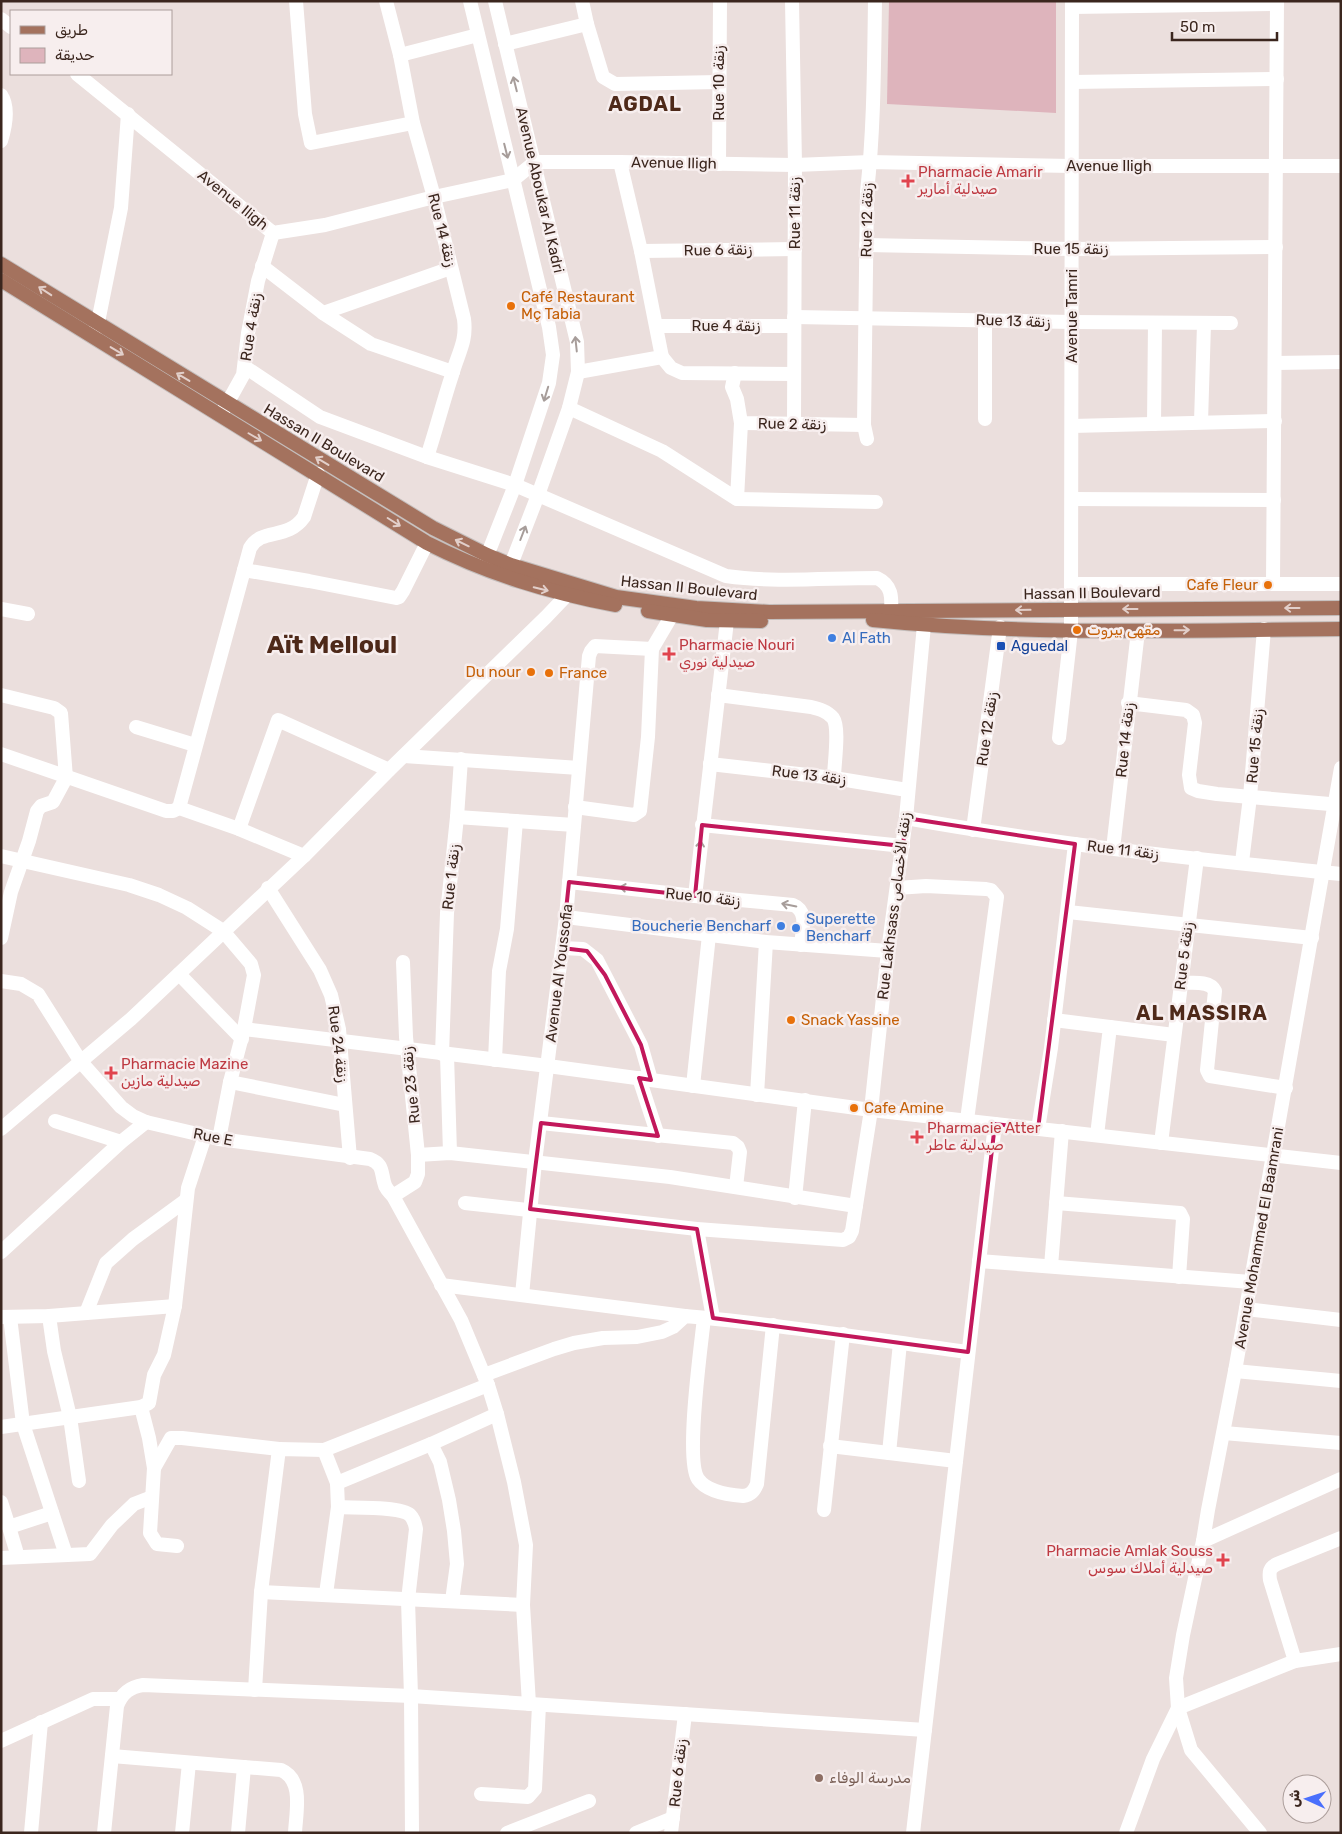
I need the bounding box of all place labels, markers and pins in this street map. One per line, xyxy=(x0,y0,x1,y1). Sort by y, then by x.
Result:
place label: Pharmacie Amarir صيدلية أمارير xyxy=(917,163,1043,198)
marker: Pharmacie Amarir صيدلية أمارير xyxy=(902,175,914,187)
place label: Café Restaurant Mç Tabia xyxy=(521,288,635,323)
marker: Café Restaurant Mç Tabia xyxy=(505,300,517,312)
place label: Cafe Fleur xyxy=(1187,576,1258,594)
marker: Cafe Fleur xyxy=(1262,579,1274,591)
place label: مقهى بيروت xyxy=(1087,621,1160,640)
marker: مقهى بيروت xyxy=(1071,624,1083,636)
place label: Al Fath xyxy=(842,629,891,647)
marker: Al Fath xyxy=(826,632,838,644)
place label: Pharmacie Nouri صيدلية نوري xyxy=(679,636,795,672)
place label: Aguedal xyxy=(1011,637,1068,655)
marker: Aguedal xyxy=(995,640,1007,652)
marker: Pharmacie Nouri صيدلية نوري xyxy=(663,648,675,660)
place label: Du nour xyxy=(466,663,521,681)
place label: France xyxy=(559,664,607,682)
marker: Du nour xyxy=(525,666,537,678)
marker: France xyxy=(543,667,555,679)
place label: Superette Bencharf xyxy=(806,910,876,945)
place label: Boucherie Bencharf xyxy=(631,917,771,935)
marker: Boucherie Bencharf xyxy=(775,920,787,932)
marker: Superette Bencharf xyxy=(790,922,802,934)
place label: Snack Yassine xyxy=(801,1011,900,1029)
marker: Snack Yassine xyxy=(785,1014,797,1026)
place label: Pharmacie Mazine صيدلية مازين xyxy=(121,1055,248,1090)
marker: Pharmacie Mazine صيدلية مازين xyxy=(105,1067,117,1079)
place label: Cafe Amine xyxy=(864,1099,944,1117)
marker: Cafe Amine xyxy=(848,1102,860,1114)
place label: Pharmacie Atter صيدلية عاطر xyxy=(926,1119,1041,1154)
marker: Pharmacie Atter صيدلية عاطر xyxy=(911,1131,923,1143)
place label: Pharmacie Amlak Souss صيدلية أملاك سوس xyxy=(1046,1542,1213,1577)
marker: Pharmacie Amlak Souss صيدلية أملاك سوس xyxy=(1217,1554,1229,1566)
place label: مدرسة الوفاء xyxy=(829,1769,911,1787)
marker: مدرسة الوفاء xyxy=(813,1772,825,1784)

